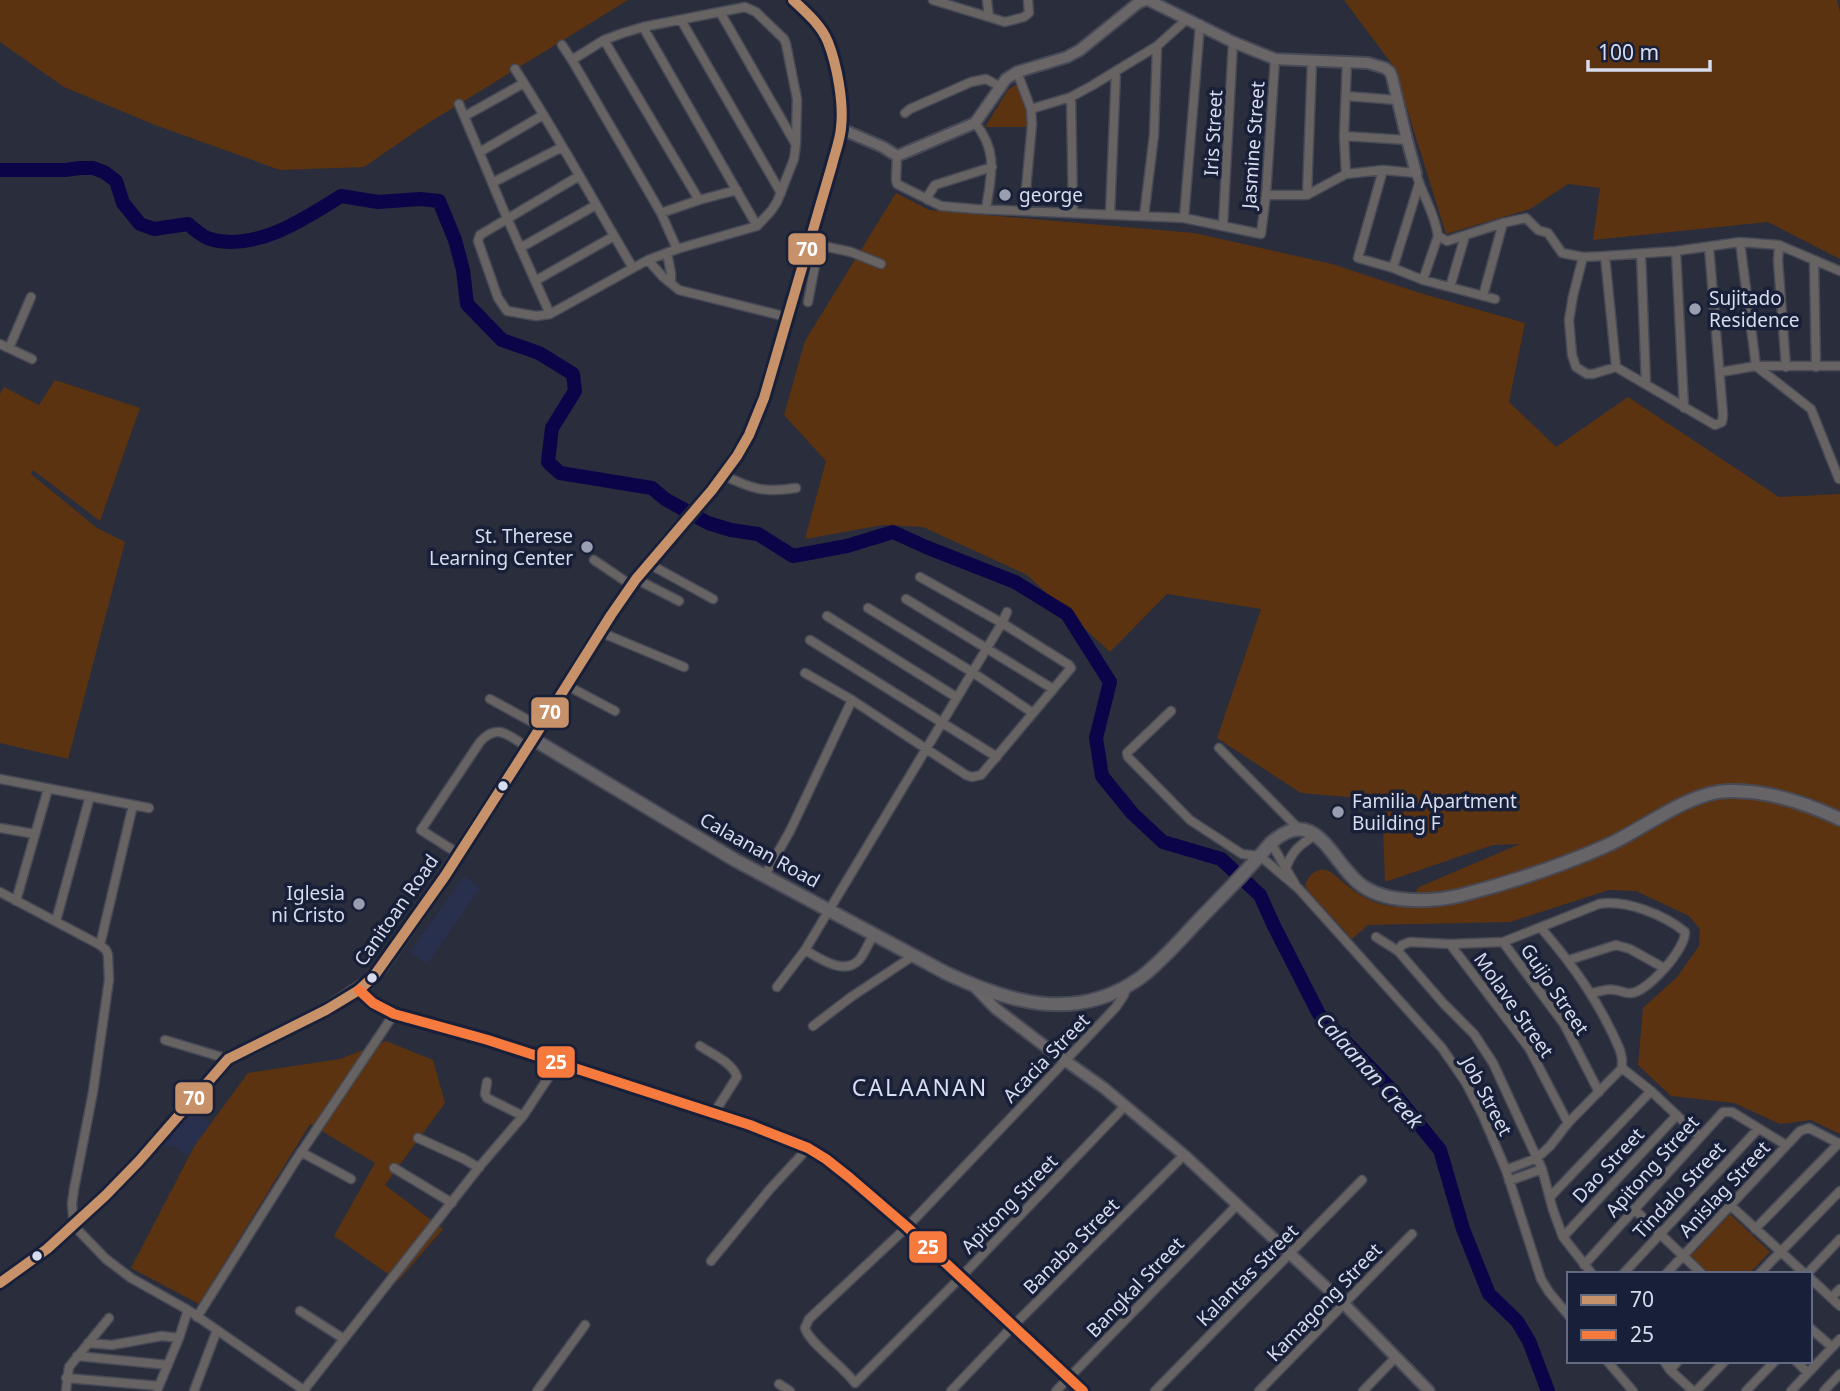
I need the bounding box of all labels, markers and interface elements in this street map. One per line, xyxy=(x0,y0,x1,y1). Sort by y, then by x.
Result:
scale bar xyxy=(1588,28,1710,72)
text: 100 m xyxy=(1598,38,1659,66)
street label: Jasmine Street xyxy=(1235,80,1270,212)
street label: Iris Street xyxy=(1198,89,1228,177)
place label: george xyxy=(1019,182,1083,208)
marker: george xyxy=(997,187,1013,203)
line badge: 70 xyxy=(787,232,827,266)
text: 70 xyxy=(796,236,818,262)
place label: Sujitado Residence xyxy=(1709,285,1800,333)
marker: Sujitado Residence xyxy=(1687,301,1703,317)
place label: St. Therese Learning Center xyxy=(429,523,573,571)
marker: St. Therese Learning Center xyxy=(579,539,595,555)
line badge: 70 xyxy=(530,696,570,729)
text: 70 xyxy=(539,699,561,725)
unlabelled marker xyxy=(496,779,510,793)
place label: Familia Apartment Building F xyxy=(1352,788,1517,836)
marker: Familia Apartment Building F xyxy=(1330,804,1346,820)
street label: Calaanan Road xyxy=(695,806,825,894)
street label: Canitoan Road xyxy=(348,849,444,971)
place label: Iglesia ni Cristo xyxy=(271,880,345,928)
marker: Iglesia ni Cristo xyxy=(351,896,367,912)
street label: Guijo Street xyxy=(1515,938,1595,1040)
street label: Molave Street xyxy=(1468,947,1560,1063)
unlabelled marker xyxy=(365,971,379,985)
water label: Calaanan Creek xyxy=(1310,1006,1431,1135)
street label: Acacia Street xyxy=(997,1008,1095,1108)
line badge: 25 xyxy=(536,1045,576,1079)
text: 25 xyxy=(545,1049,567,1075)
street label: Job Street xyxy=(1454,1050,1519,1140)
district label: CALAANAN xyxy=(852,1071,988,1103)
line badge: 70 xyxy=(174,1081,214,1115)
text: 70 xyxy=(183,1085,205,1111)
street label: Apitong Street xyxy=(1599,1109,1705,1222)
street label: Dao Street xyxy=(1566,1122,1650,1208)
street label: Anislag Street xyxy=(1673,1135,1776,1243)
street label: Tindalo Street xyxy=(1627,1136,1731,1244)
street label: Apitong Street xyxy=(955,1149,1063,1259)
street label: Banaba Street xyxy=(1017,1192,1125,1300)
street label: Kalantas Street xyxy=(1190,1218,1304,1332)
line badge: 25 xyxy=(908,1230,948,1264)
street label: Bangkal Street xyxy=(1080,1231,1190,1343)
text: 25 xyxy=(917,1234,939,1260)
street label: Kamagong Street xyxy=(1261,1237,1387,1367)
unlabelled marker xyxy=(30,1249,44,1263)
legend xyxy=(1567,1272,1812,1363)
text: 70 xyxy=(1630,1285,1654,1313)
text: 25 xyxy=(1630,1320,1654,1348)

